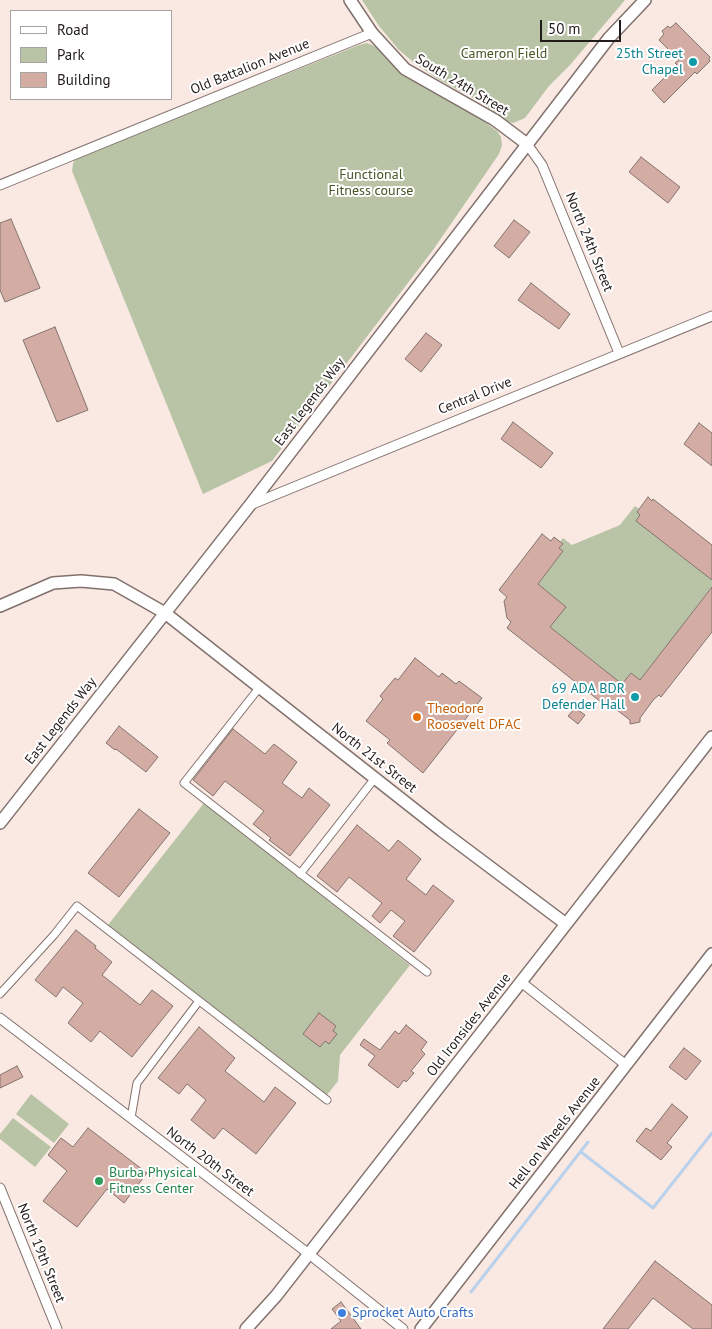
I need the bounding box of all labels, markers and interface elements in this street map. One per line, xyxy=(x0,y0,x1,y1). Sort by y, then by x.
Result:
legend xyxy=(10,10,172,100)
scale bar xyxy=(542,10,623,42)
text: 50 m xyxy=(548,19,581,38)
text: Road xyxy=(57,20,89,39)
street label: Old Battalion Avenue xyxy=(188,35,312,99)
text: Park xyxy=(57,45,85,64)
park label: Cameron Field xyxy=(461,46,547,62)
place label: 25th Street Chapel xyxy=(616,46,683,78)
street label: South 24th Street xyxy=(412,51,512,119)
marker: 25th Street Chapel xyxy=(687,56,699,68)
text: Building xyxy=(57,70,111,89)
park label: Functional Fitness course xyxy=(329,167,413,200)
street label: North 24th Street xyxy=(561,190,617,294)
street label: East Legends Way xyxy=(271,355,349,449)
street label: Central Drive xyxy=(436,374,514,418)
street label: East Legends Way xyxy=(22,674,100,768)
place label: 69 ADA BDR Defender Hall xyxy=(542,681,625,714)
marker: 69 ADA BDR Defender Hall xyxy=(629,691,641,703)
place label: Theodore Roosevelt DFAC xyxy=(427,701,521,734)
marker: Theodore Roosevelt DFAC xyxy=(411,711,423,723)
street label: North 21st Street xyxy=(328,719,420,797)
street label: Old Ironsides Avenue xyxy=(423,970,515,1080)
street label: Hell on Wheels Avenue xyxy=(506,1073,604,1193)
street label: North 20th Street xyxy=(163,1124,257,1200)
place label: Burba Physical Fitness Center xyxy=(109,1165,197,1198)
marker: Burba Physical Fitness Center xyxy=(93,1175,105,1187)
street label: North 19th Street xyxy=(13,1201,69,1305)
place label: Sprocket Auto Crafts xyxy=(352,1305,474,1321)
marker: Sprocket Auto Crafts xyxy=(336,1307,348,1319)

